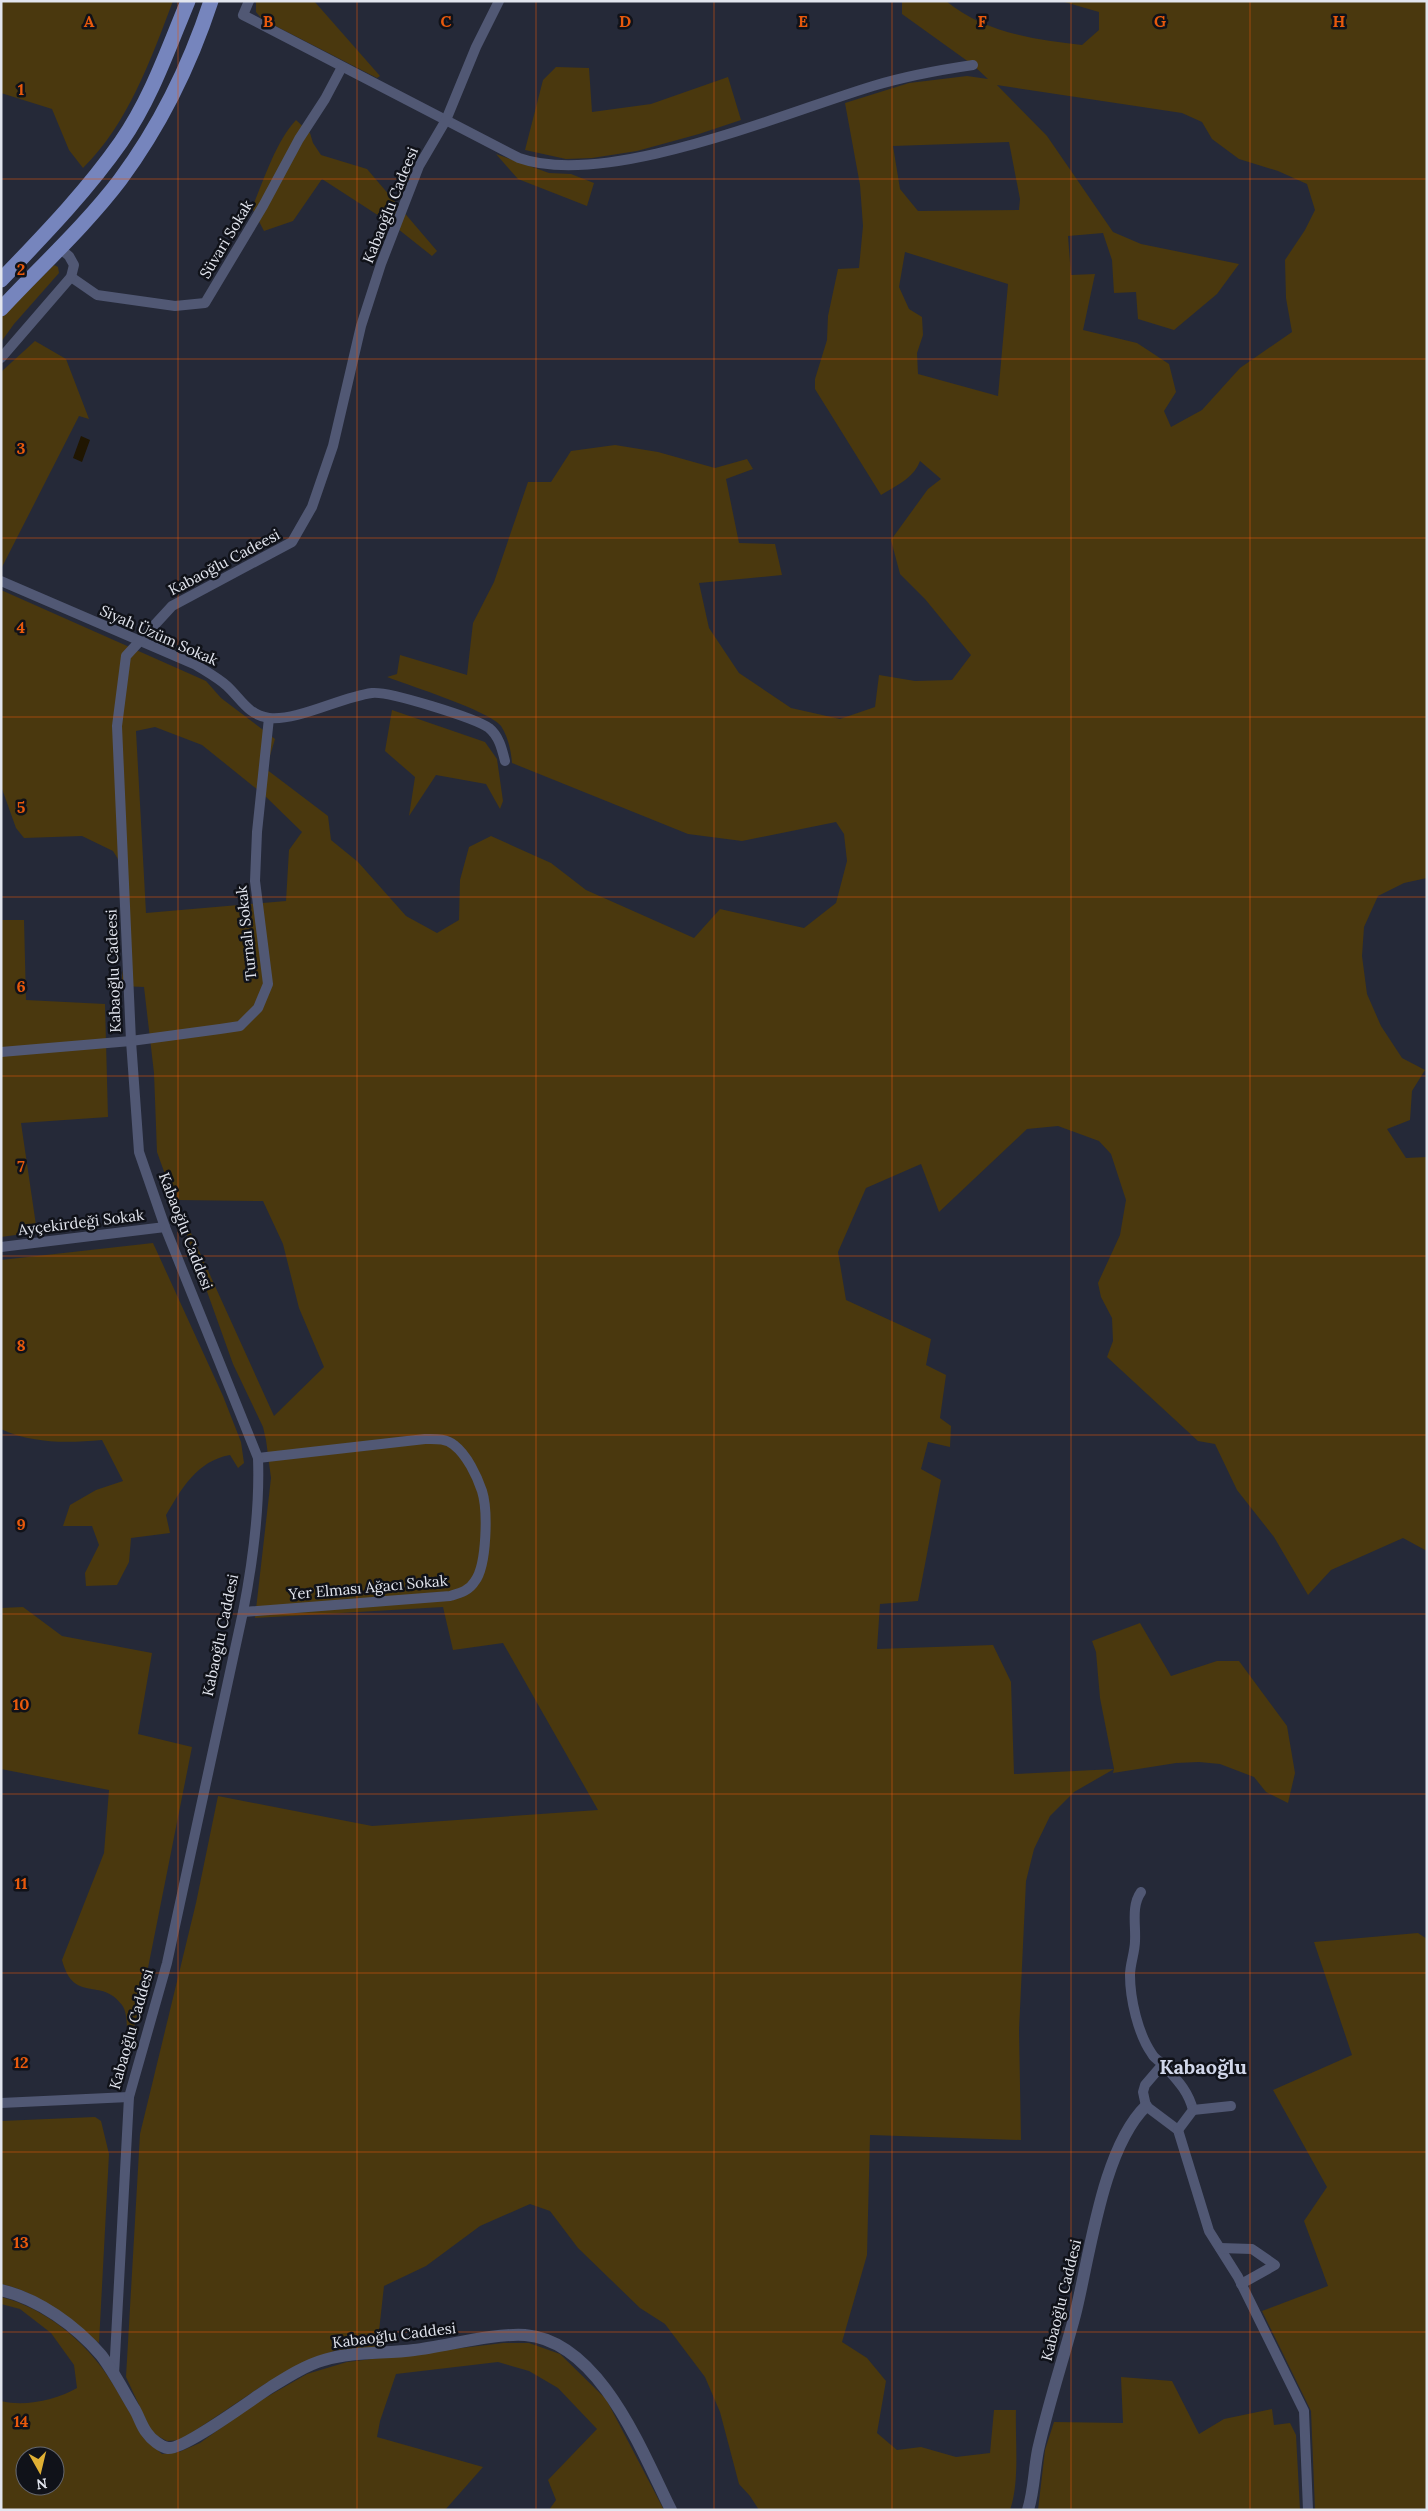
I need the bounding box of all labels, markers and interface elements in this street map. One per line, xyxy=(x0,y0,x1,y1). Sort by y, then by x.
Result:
text: A xyxy=(84,11,95,31)
text: B xyxy=(263,11,274,31)
text: C xyxy=(440,11,452,31)
text: D xyxy=(619,11,631,31)
text: E xyxy=(798,11,808,31)
text: F xyxy=(977,11,987,31)
text: G xyxy=(1154,11,1166,31)
text: H xyxy=(1333,11,1346,31)
text: 1 xyxy=(18,79,24,99)
street label: Kabaoğlu Cadeesi xyxy=(358,144,422,266)
street label: Süvari Sokak xyxy=(195,196,257,282)
text: 2 xyxy=(17,259,25,279)
text: 3 xyxy=(17,438,26,458)
street label: Kabaoğlu Cadeesi xyxy=(165,525,283,599)
street label: Siyah Üzüm Sokak xyxy=(97,600,221,670)
text: 4 xyxy=(17,617,26,637)
text: 5 xyxy=(17,797,26,817)
street label: Turnalı Sokak xyxy=(232,885,260,981)
street label: Kabaoğlu Cadeesi xyxy=(101,909,125,1033)
text: 6 xyxy=(16,976,26,996)
text: 7 xyxy=(17,1156,25,1176)
street label: Kabaoğlu Caddesi xyxy=(155,1170,217,1292)
street label: Ayçekirdeği Sokak xyxy=(16,1205,145,1239)
text: 8 xyxy=(16,1335,26,1355)
text: 9 xyxy=(16,1514,26,1534)
street label: Yer Elması Ağacı Sokak xyxy=(287,1571,448,1604)
street label: Kabaoğlu Caddesi xyxy=(198,1572,242,1698)
text: 10 xyxy=(13,1694,29,1714)
text: 11 xyxy=(15,1873,28,1893)
street label: Kabaoğlu Caddesi xyxy=(105,1967,157,2091)
text: 12 xyxy=(13,2052,29,2072)
district label: Kabaoğlu xyxy=(1159,2054,1247,2079)
text: 13 xyxy=(13,2232,29,2252)
street label: Kabaoğlu Caddesi xyxy=(1037,2237,1085,2363)
street label: Kabaoğlu Caddesi xyxy=(331,2318,457,2352)
text: 14 xyxy=(13,2411,29,2431)
north arrow xyxy=(15,2446,65,2496)
text: N xyxy=(35,2474,48,2494)

